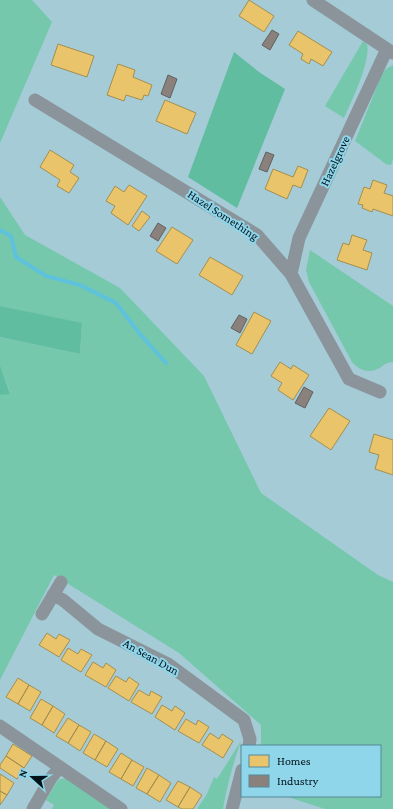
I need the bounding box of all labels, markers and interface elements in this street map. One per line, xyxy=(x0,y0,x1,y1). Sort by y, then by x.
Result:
street label: Hazelgrove xyxy=(317,134,353,188)
street label: Hazel Something xyxy=(185,187,261,243)
street label: An Sean Dun xyxy=(121,636,182,678)
legend xyxy=(241,745,381,797)
text: Homes xyxy=(277,754,311,768)
north arrow xyxy=(12,757,52,797)
text: N xyxy=(16,767,30,779)
text: Industry xyxy=(277,774,319,788)

